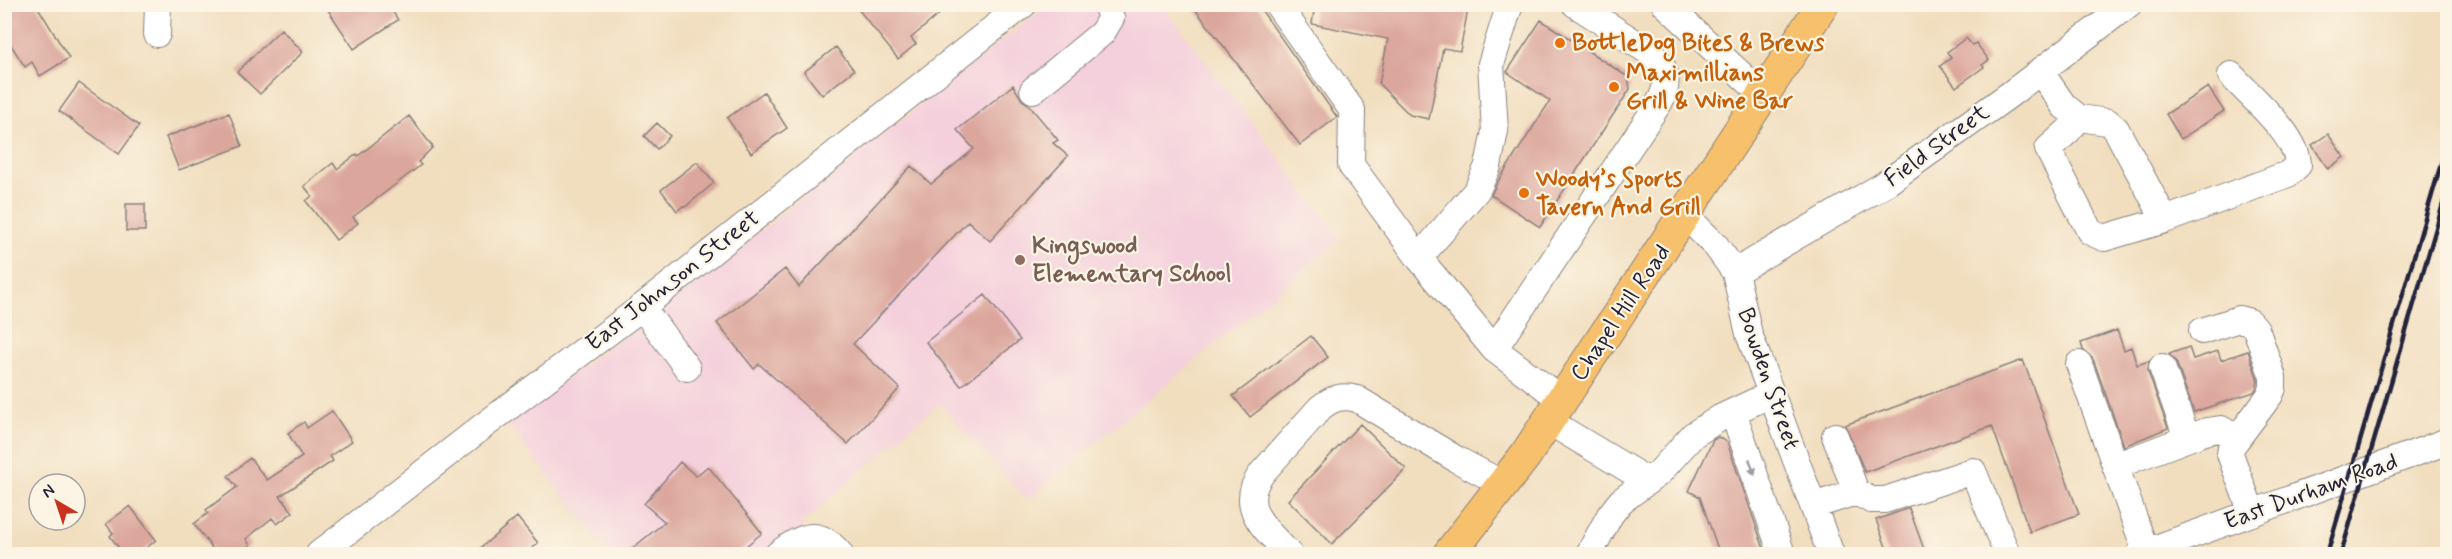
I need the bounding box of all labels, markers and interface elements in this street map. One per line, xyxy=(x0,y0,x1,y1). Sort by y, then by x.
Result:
place label: BottleDog Bites & Brews xyxy=(1572,28,1825,62)
marker: BottleDog Bites & Brews xyxy=(1553,36,1567,50)
place label: Maximillians Grill & Wine Bar xyxy=(1626,58,1793,117)
marker: Maximillians Grill & Wine Bar xyxy=(1607,80,1621,94)
street label: Field Street xyxy=(1878,97,1996,195)
place label: Woody’s Sports Tavern And Grill xyxy=(1535,164,1701,223)
marker: Woody’s Sports Tavern And Grill xyxy=(1517,186,1531,200)
street label: East Johnson Street xyxy=(580,203,766,359)
place label: Kingswood Elementary School xyxy=(1032,231,1232,290)
street label: Chapel Hill Road xyxy=(1564,239,1678,387)
marker: Kingswood Elementary School xyxy=(1013,253,1027,267)
street label: Bowden Street xyxy=(1729,304,1807,454)
street label: East Durham Road xyxy=(2220,446,2402,538)
one-way arrow xyxy=(1748,458,1758,476)
north arrow xyxy=(27,472,87,532)
text: N xyxy=(38,480,59,503)

